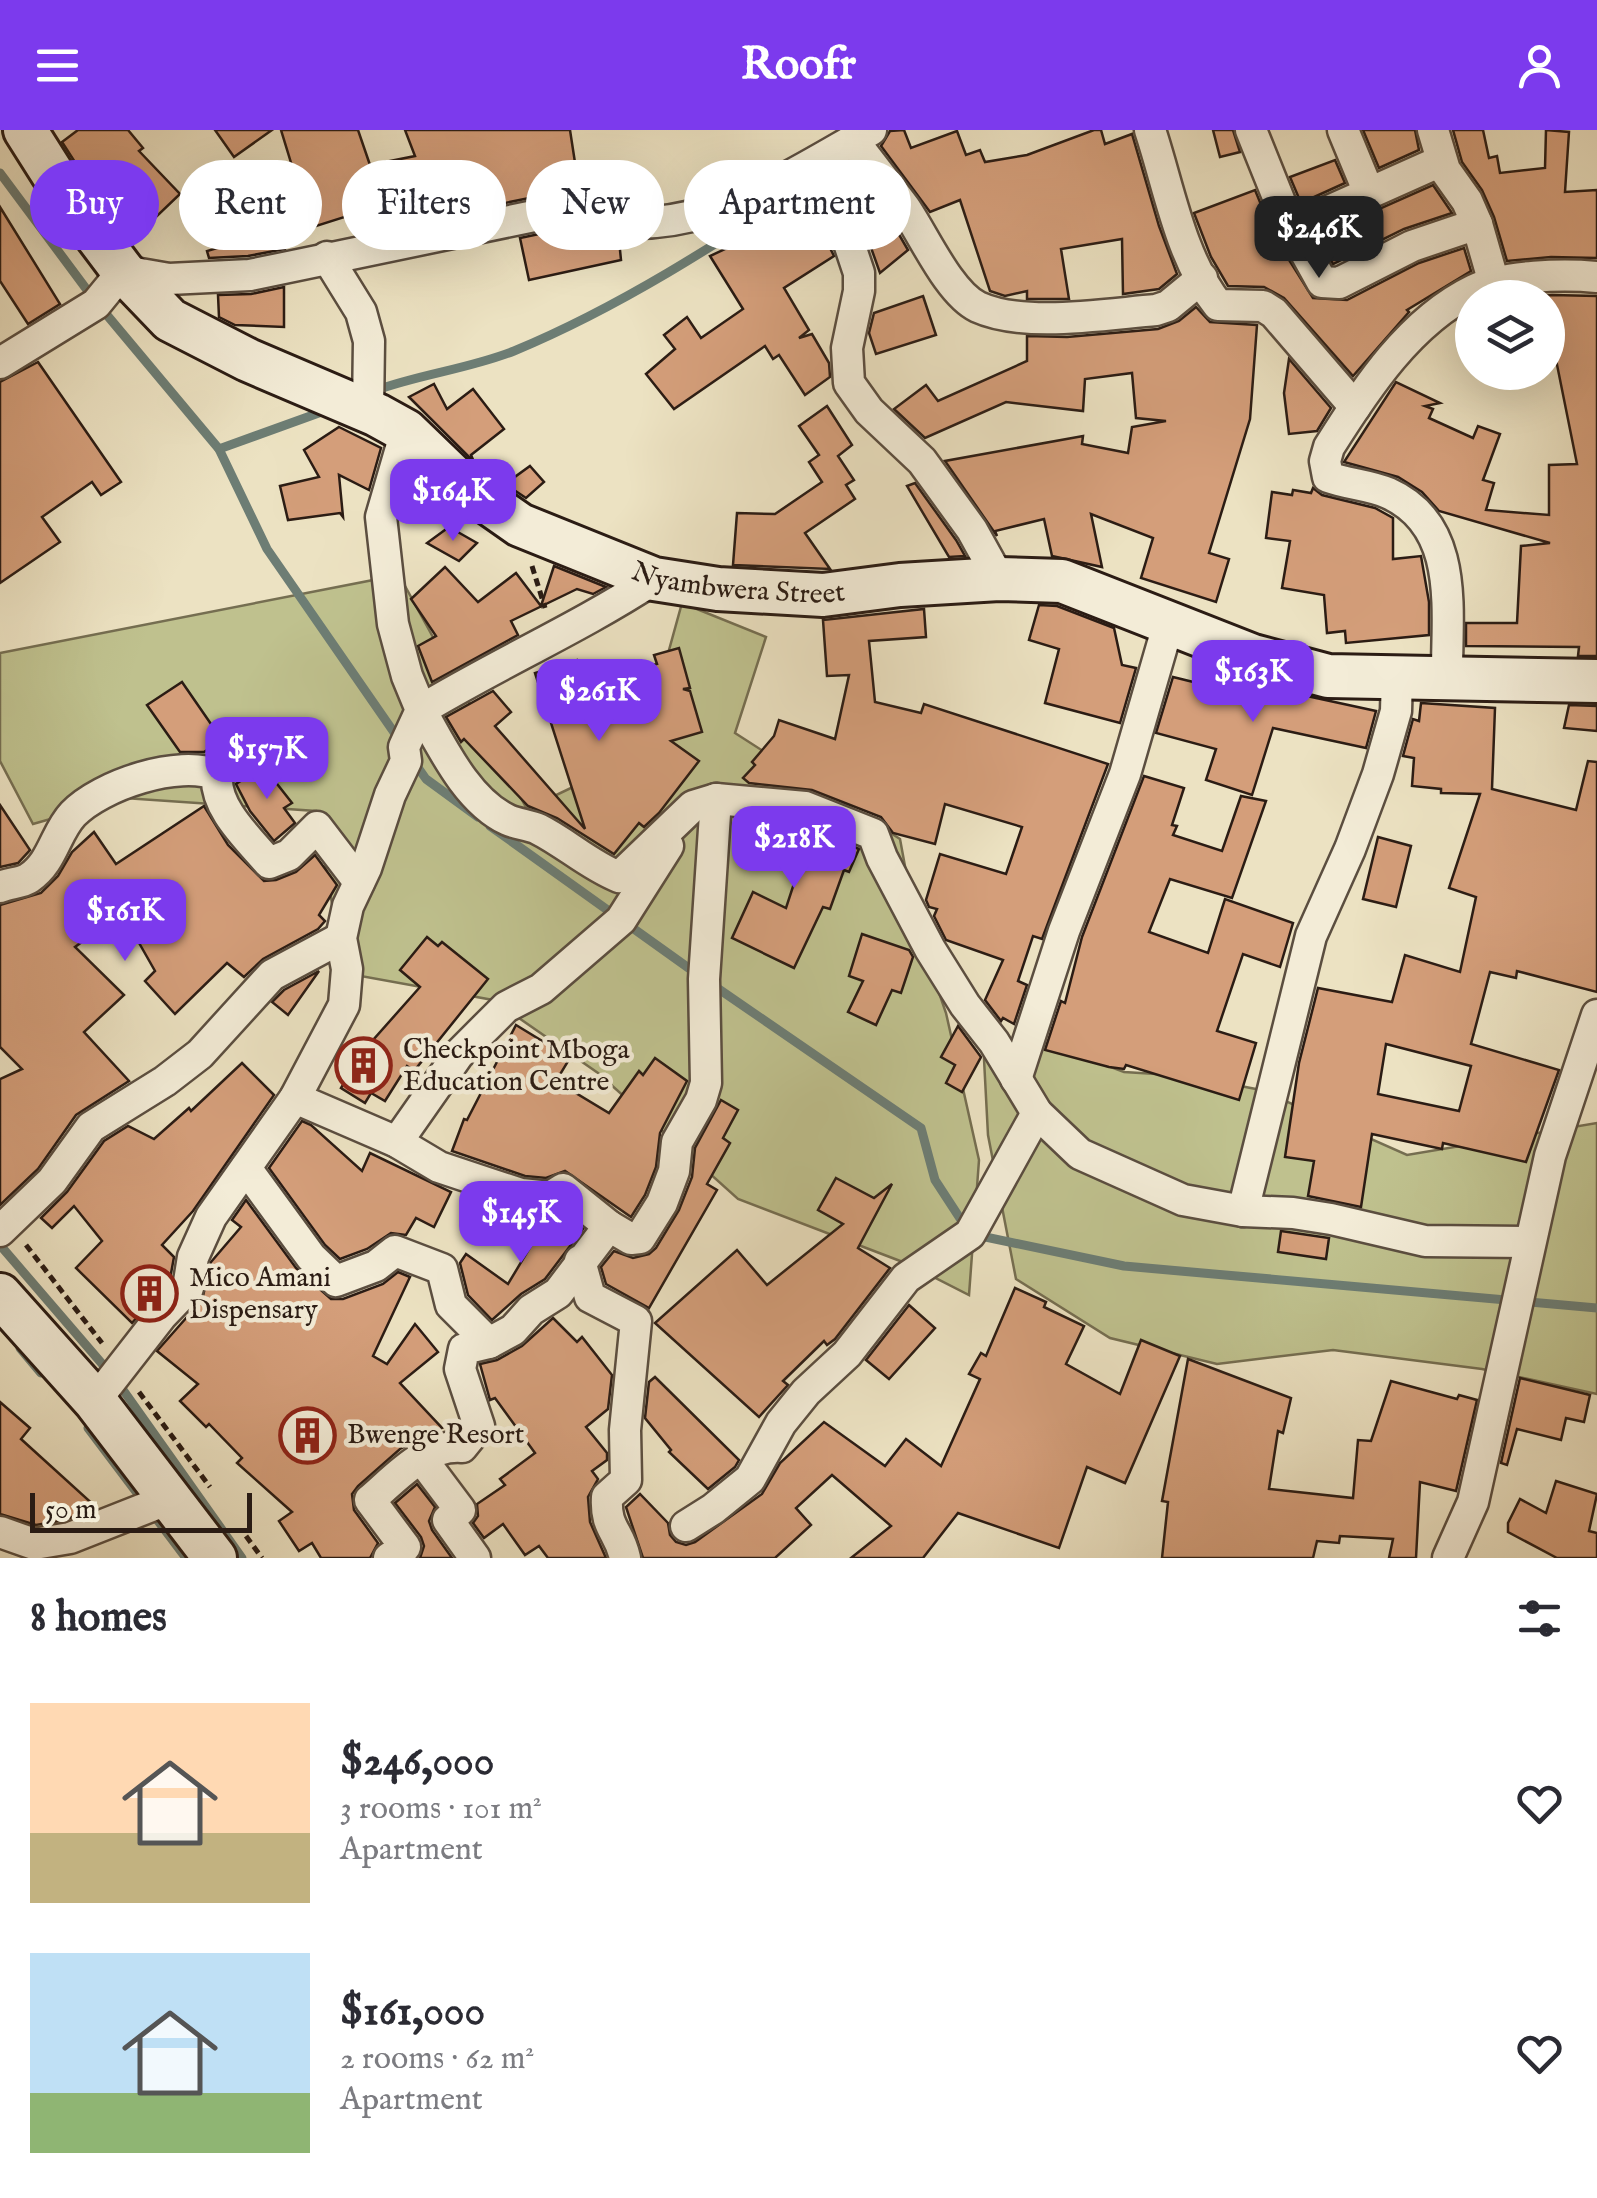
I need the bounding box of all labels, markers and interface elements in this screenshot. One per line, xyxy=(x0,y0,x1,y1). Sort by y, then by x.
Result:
text: Roofr xyxy=(741,37,856,94)
icon: menu xyxy=(30,38,85,93)
icon: person xyxy=(1512,38,1567,93)
chip: Buy xyxy=(30,160,159,250)
chip: Rent xyxy=(179,160,322,250)
chip: Filters xyxy=(342,160,506,250)
chip: New xyxy=(526,160,664,250)
chip: Apartment xyxy=(684,160,911,250)
pin: $246K xyxy=(1249,196,1389,281)
text: $246K xyxy=(1276,208,1362,249)
map controls xyxy=(1455,280,1565,390)
button: layers xyxy=(1455,280,1565,390)
pin: $164K xyxy=(383,459,523,544)
text: $164K xyxy=(412,471,494,512)
street label: Nyambwera Street xyxy=(626,554,847,612)
pin: $163K xyxy=(1183,640,1323,725)
text: $163K xyxy=(1214,652,1292,693)
pin: $261K xyxy=(529,659,669,744)
text: $261K xyxy=(558,671,640,712)
pin: $157K xyxy=(197,717,337,802)
text: $157K xyxy=(227,729,307,770)
pin: $218K xyxy=(724,806,864,891)
text: $218K xyxy=(754,818,834,859)
pin: $161K xyxy=(55,879,195,964)
text: $161K xyxy=(86,891,164,932)
place label: Checkpoint Mboga Education Centre xyxy=(403,1033,630,1100)
building icon: Checkpoint Mboga Education Centre xyxy=(334,1036,394,1096)
pin: $145K xyxy=(451,1181,591,1266)
text: $145K xyxy=(481,1193,561,1234)
place label: Mico Amani Dispensary xyxy=(189,1261,331,1328)
building icon: Mico Amani Dispensary xyxy=(120,1264,180,1324)
building icon: Bwenge Resort xyxy=(278,1405,338,1465)
place label: Bwenge Resort xyxy=(347,1418,525,1453)
scale bar xyxy=(30,1488,252,1532)
text: 50 m xyxy=(45,1493,97,1528)
icon: filters xyxy=(1512,1591,1567,1646)
text: 8 homes xyxy=(30,1592,167,1645)
text: $246,000 xyxy=(340,1736,494,1789)
icon: home xyxy=(110,1743,230,1863)
icon: heart xyxy=(1512,1776,1567,1831)
text: 3 rooms · 101 m² xyxy=(340,1789,542,1830)
text: Apartment xyxy=(340,1830,483,1871)
text: $161,000 xyxy=(340,1986,485,2039)
icon: home xyxy=(110,1993,230,2113)
icon: heart xyxy=(1512,2026,1567,2081)
text: 2 rooms · 62 m² xyxy=(340,2039,534,2080)
text: Apartment xyxy=(340,2080,483,2121)

